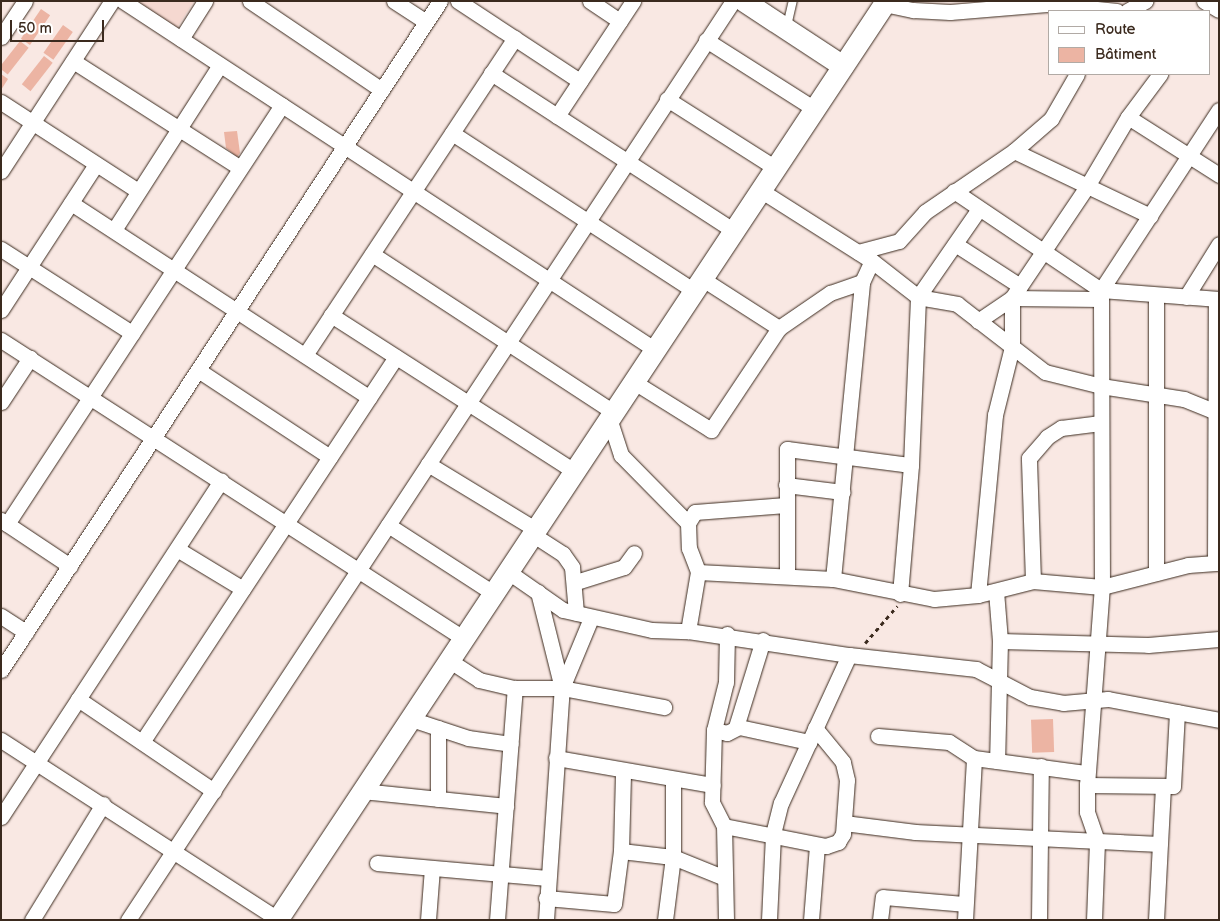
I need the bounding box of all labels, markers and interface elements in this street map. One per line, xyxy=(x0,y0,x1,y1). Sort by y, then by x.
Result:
scale bar xyxy=(12,10,106,42)
legend xyxy=(1048,10,1210,75)
text: 50 m xyxy=(18,19,52,38)
text: Route xyxy=(1095,20,1135,39)
text: Bâtiment xyxy=(1095,45,1156,64)

